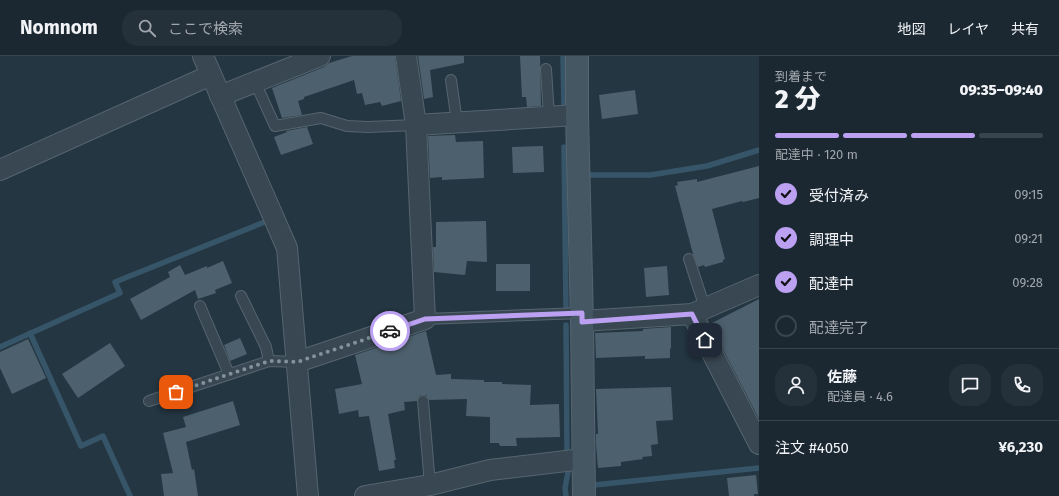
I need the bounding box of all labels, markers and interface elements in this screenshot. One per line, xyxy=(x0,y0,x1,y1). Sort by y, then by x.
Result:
search box xyxy=(122,10,402,46)
text: Nomnom xyxy=(20,16,98,39)
icon: search xyxy=(136,17,158,39)
text: ここで検索 xyxy=(168,20,243,38)
text: 地図 xyxy=(897,21,925,38)
text: レイヤ xyxy=(947,21,989,38)
text: 共有 xyxy=(1011,21,1039,38)
text: 到着まで xyxy=(775,69,827,84)
text: 09:35–09:40 xyxy=(960,81,1043,99)
text: 2 分 xyxy=(775,84,821,115)
text: 配達中 · 120 m xyxy=(775,147,858,162)
icon: check xyxy=(775,183,797,205)
text: 受付済み xyxy=(809,187,869,205)
text: 09:15 xyxy=(1014,187,1043,202)
icon: check xyxy=(775,227,797,249)
text: 調理中 xyxy=(809,231,854,249)
text: 09:21 xyxy=(1014,231,1043,246)
icon: check xyxy=(775,271,797,293)
text: 配達中 xyxy=(809,275,854,293)
text: 09:28 xyxy=(1012,275,1043,290)
courier xyxy=(370,311,410,351)
text: 配達完了 xyxy=(809,319,869,337)
icon: car xyxy=(379,320,401,342)
pin xyxy=(688,323,722,357)
icon: home xyxy=(694,329,716,351)
button: person xyxy=(775,364,817,406)
button: chat xyxy=(949,364,991,406)
button: phone xyxy=(1001,364,1043,406)
text: 佐藤 xyxy=(827,368,857,386)
pin xyxy=(159,375,193,409)
icon: bag xyxy=(165,381,187,403)
text: 配達員 · 4.6 xyxy=(827,389,893,404)
text: ¥6,230 xyxy=(999,438,1043,456)
text: 注文 #4050 xyxy=(775,439,849,457)

